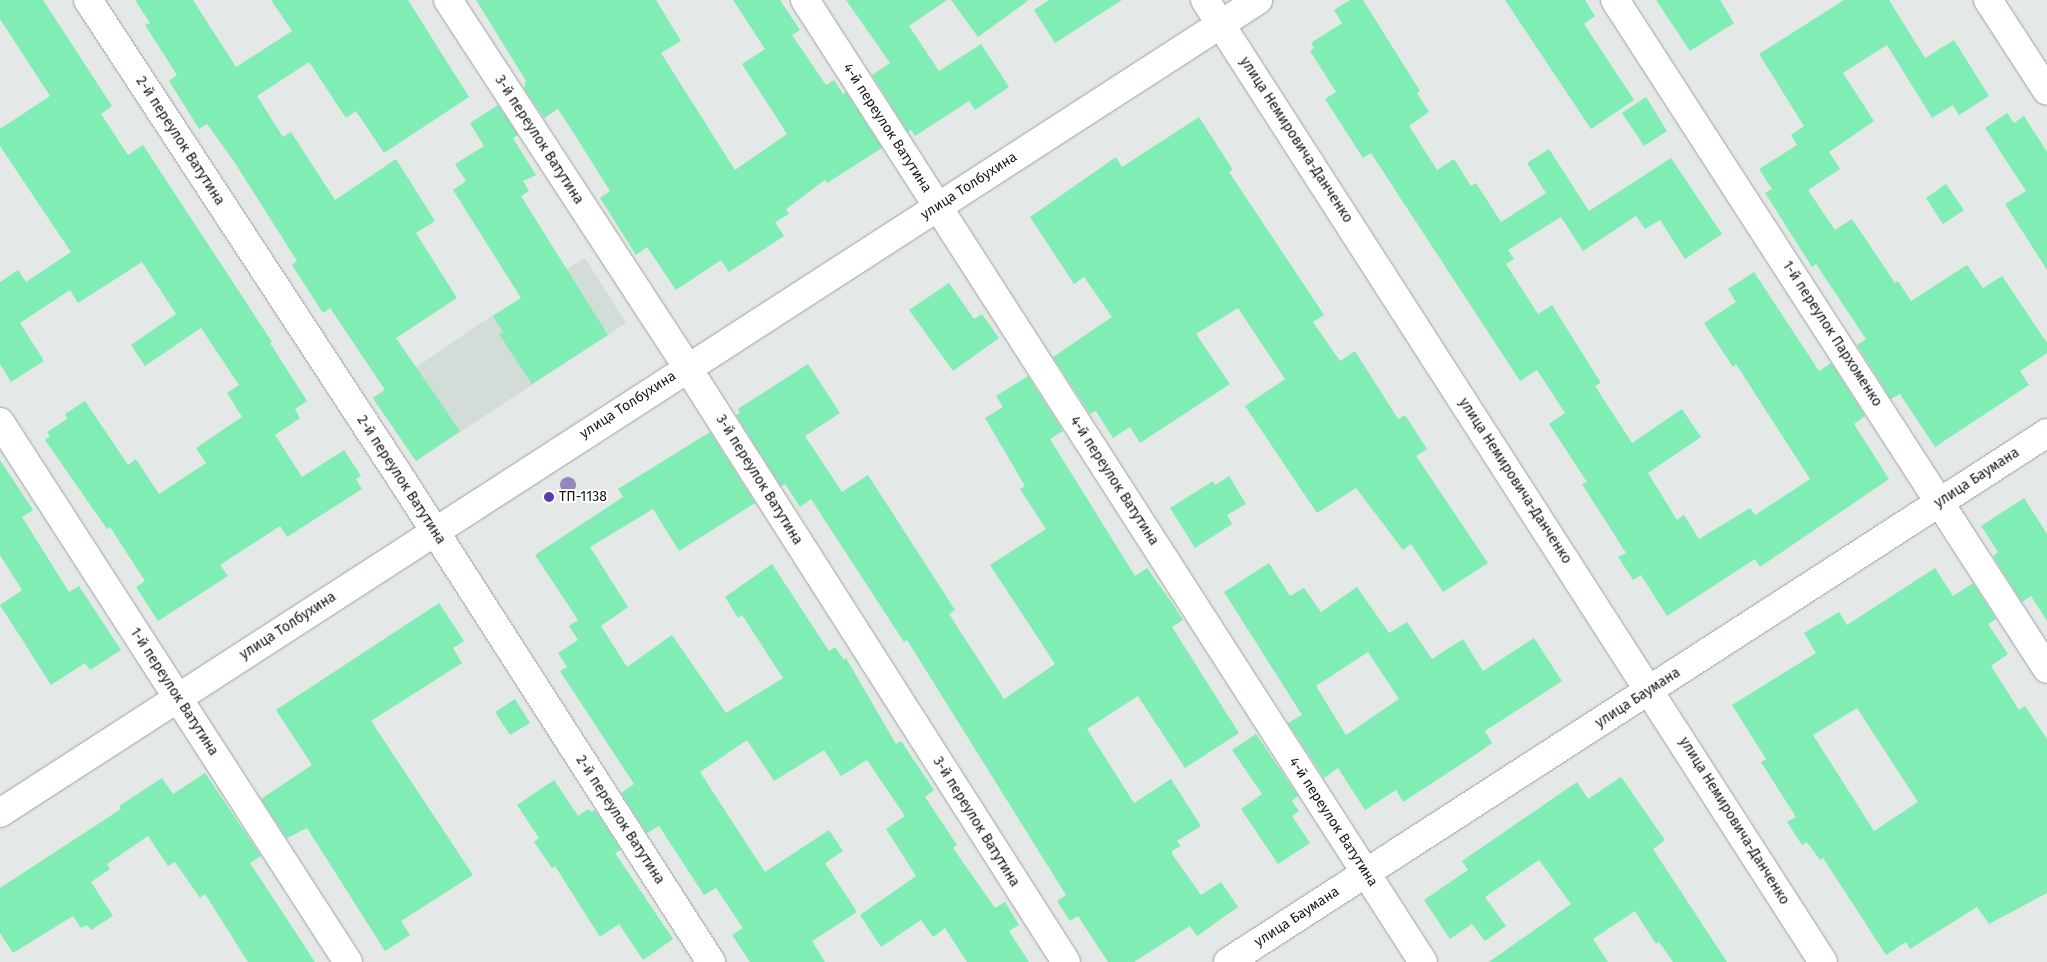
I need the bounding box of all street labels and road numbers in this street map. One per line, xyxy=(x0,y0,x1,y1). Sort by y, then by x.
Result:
street label: улица Немировича-Данченко xyxy=(1236,54,1356,226)
street label: 4-й переулок Ватутина xyxy=(839,60,935,196)
street label: 3-й переулок Ватутина xyxy=(491,72,587,208)
street label: 2-й переулок Ватутина xyxy=(132,73,228,209)
street label: улица Толбухина xyxy=(918,149,1020,223)
street label: 1-й переулок Пархоменко xyxy=(1779,258,1885,410)
street label: улица Толбухина xyxy=(577,368,679,442)
street label: улица Немировича-Данченко xyxy=(1455,395,1575,567)
street label: 2-й переулок Ватутина xyxy=(353,412,449,548)
street label: 3-й переулок Ватутина xyxy=(712,412,806,548)
street label: 4-й переулок Ватутина xyxy=(1066,413,1162,549)
street label: улица Баумана xyxy=(1931,444,2023,512)
street label: улица Толбухина xyxy=(237,589,339,663)
street label: 1-й переулок Ватутина xyxy=(126,625,222,759)
street label: улица Баумана xyxy=(1592,664,1684,732)
street label: улица Немировича-Данченко xyxy=(1675,734,1793,908)
street label: 2-й переулок Ватутина xyxy=(572,752,668,888)
street label: 3-й переулок Ватутина xyxy=(929,754,1023,890)
street label: 4-й переулок Ватутина xyxy=(1285,754,1381,890)
street label: улица Баумана xyxy=(1251,883,1343,951)

